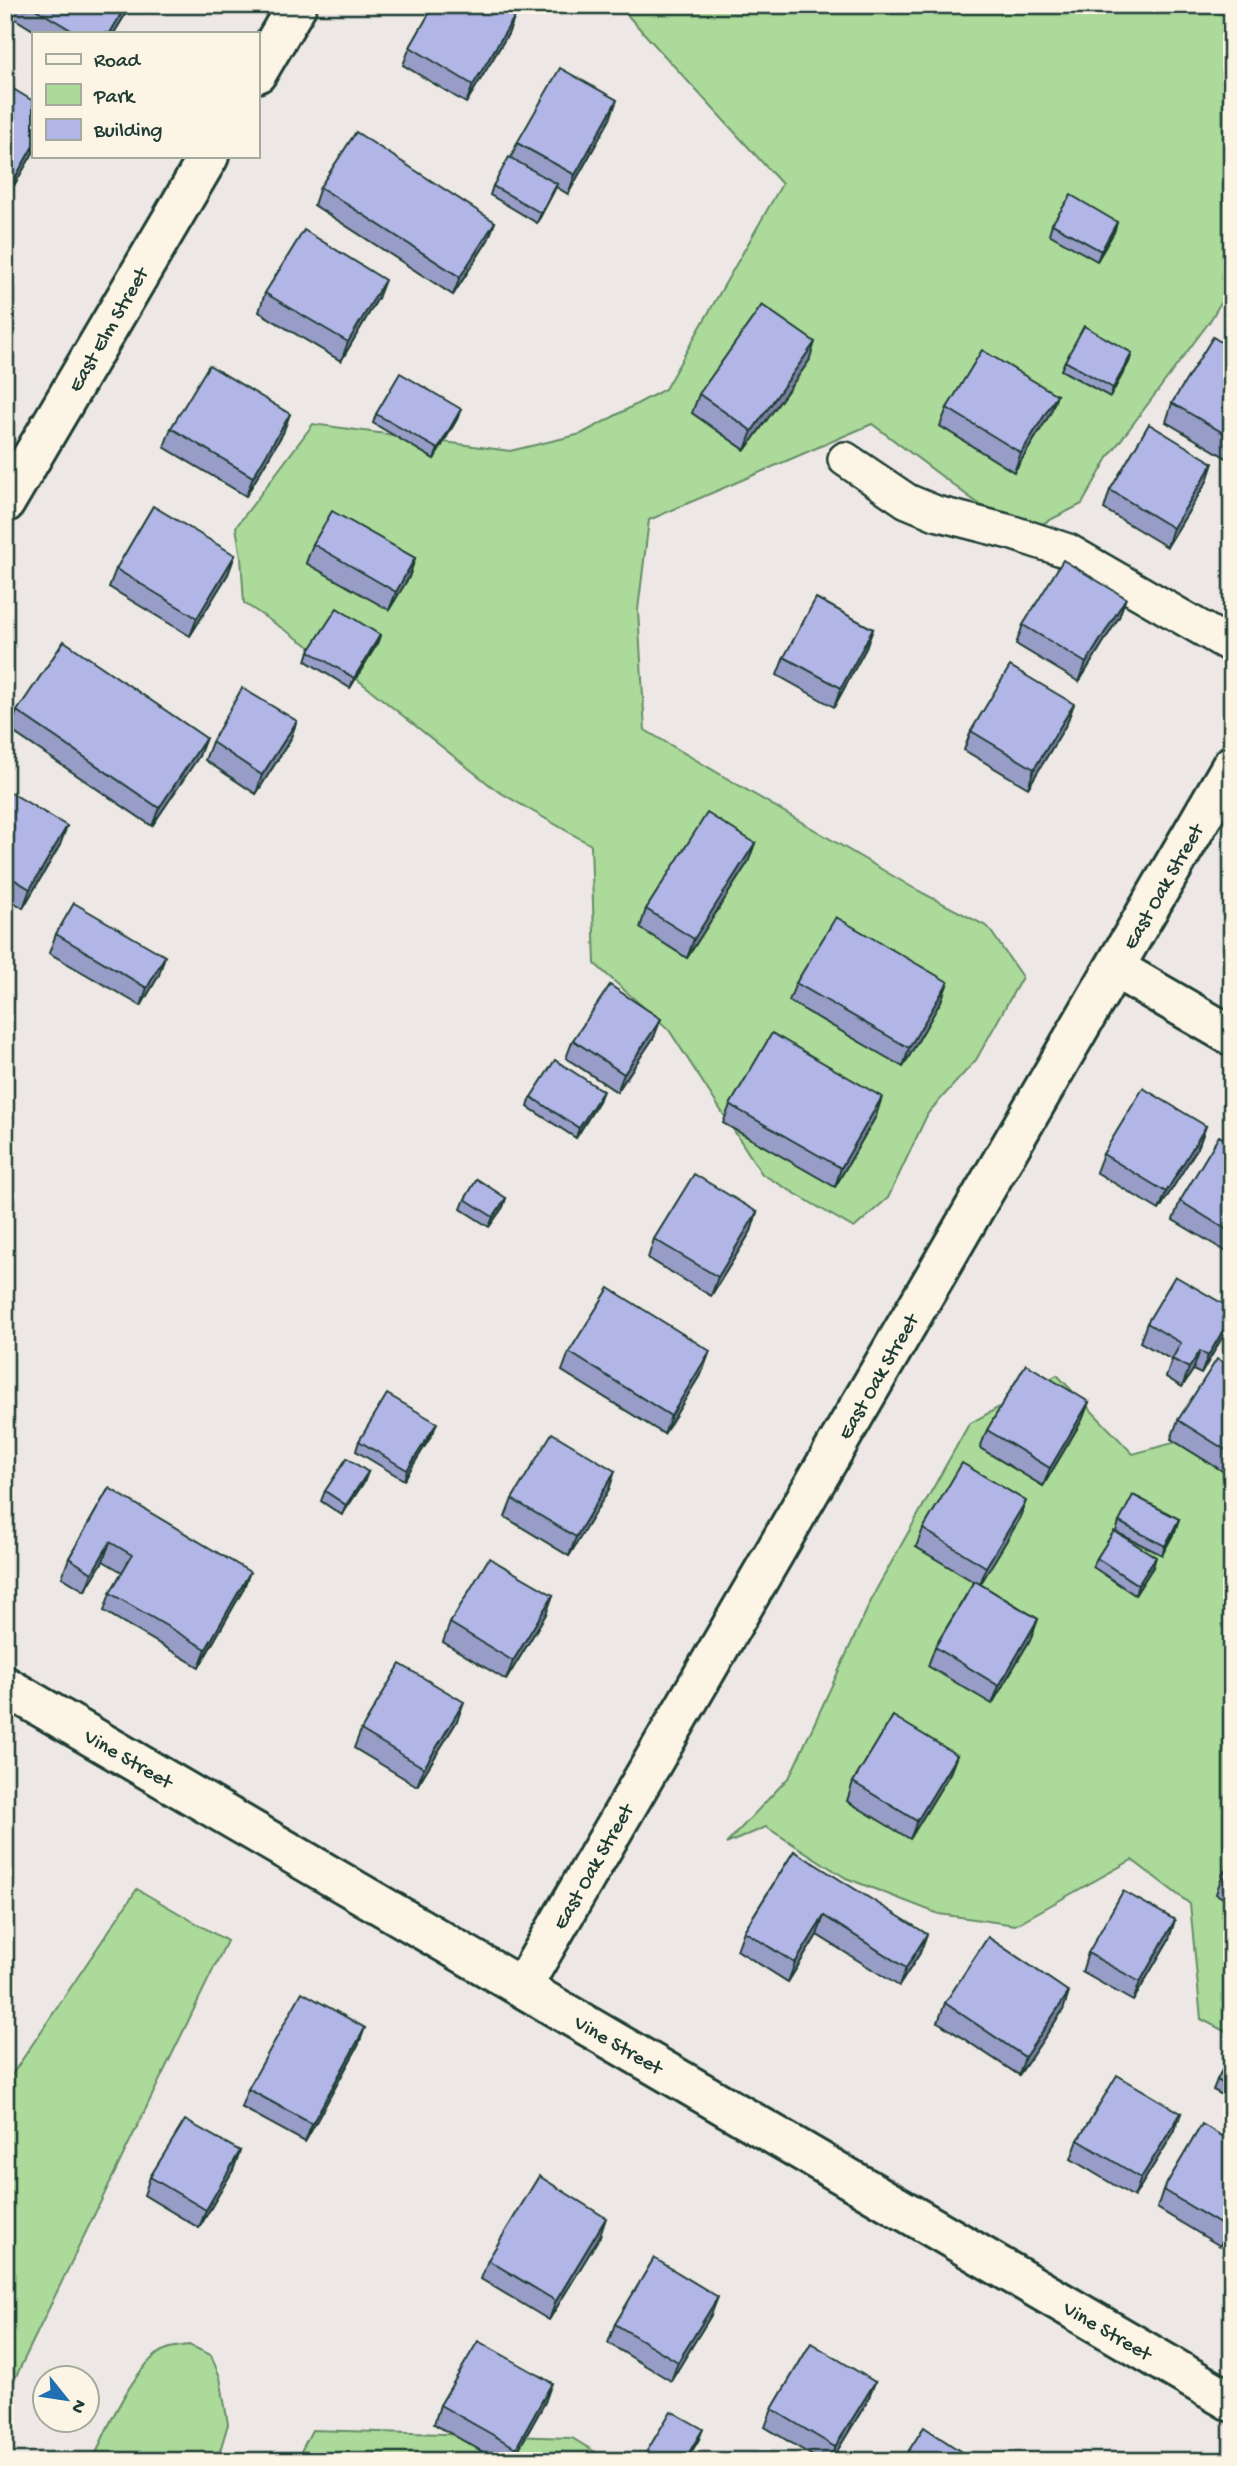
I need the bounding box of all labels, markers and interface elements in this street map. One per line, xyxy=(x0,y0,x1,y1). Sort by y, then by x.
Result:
legend xyxy=(32,32,259,158)
text: Road xyxy=(94,50,142,75)
text: Park xyxy=(93,86,137,111)
text: Building xyxy=(93,120,163,145)
street label: East Elm Street xyxy=(64,262,157,397)
street label: East Oak Street xyxy=(1119,818,1212,955)
street label: East Oak Street xyxy=(834,1308,927,1445)
street label: Vine Street xyxy=(78,1725,178,1798)
street label: East Oak Street xyxy=(549,1798,642,1935)
street label: Vine Street xyxy=(568,2011,668,2084)
street label: Vine Street xyxy=(1057,2297,1157,2370)
north arrow xyxy=(32,2364,102,2434)
text: N xyxy=(65,2395,91,2417)

